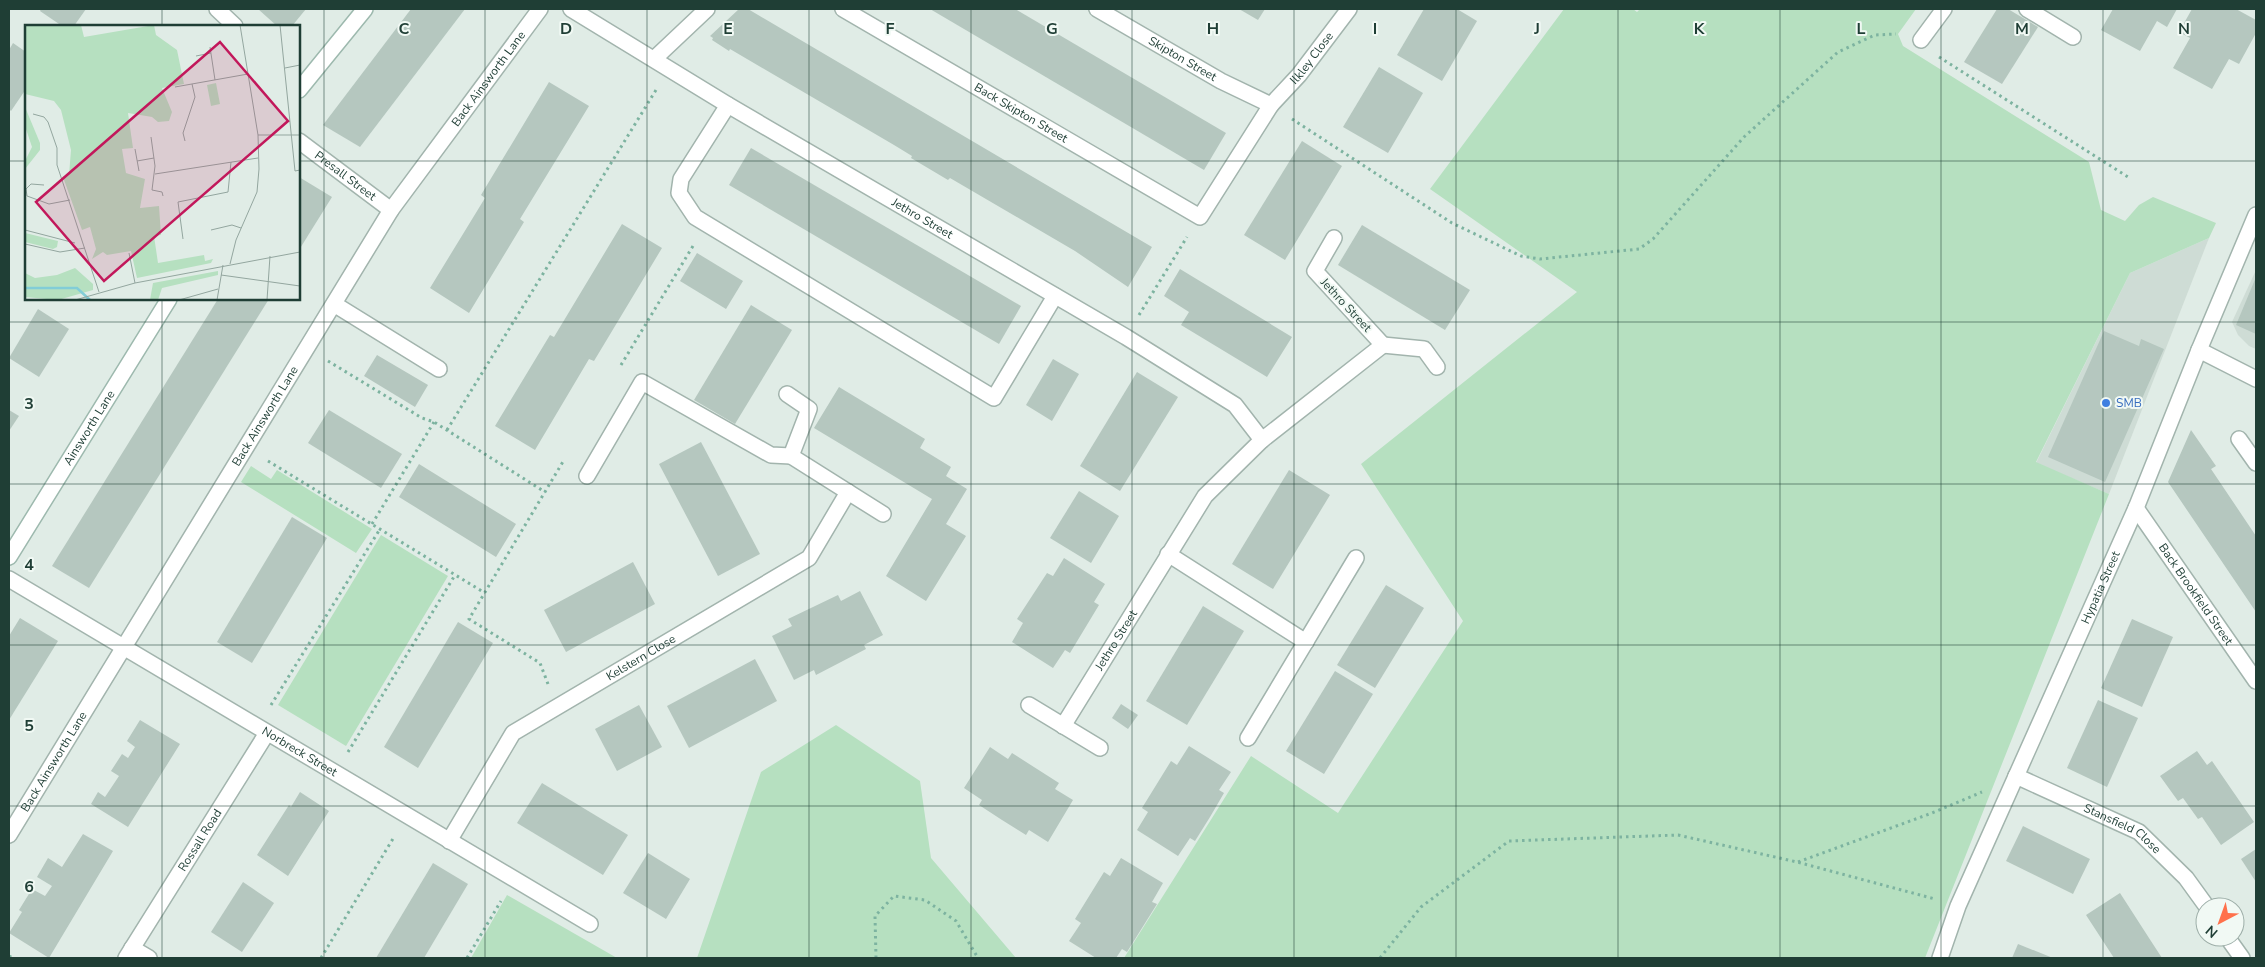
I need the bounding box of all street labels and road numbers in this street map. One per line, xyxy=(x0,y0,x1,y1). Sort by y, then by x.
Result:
street label: Back Ainsworth Lane xyxy=(448,28,529,130)
street label: Ilkley Close xyxy=(1286,29,1337,88)
street label: Skipton Street xyxy=(1145,33,1220,85)
street label: Back Skipton Street xyxy=(971,79,1071,147)
street label: Presall Street xyxy=(311,147,380,205)
street label: Jethro Street xyxy=(888,194,957,243)
street label: Jethro Street xyxy=(1316,274,1376,336)
street label: Back Ainsworth Lane xyxy=(228,363,302,469)
street label: Ainsworth Lane xyxy=(60,387,118,468)
street label: Back Brookfield Street xyxy=(2155,540,2237,649)
street label: Hypatia Street xyxy=(2077,548,2124,626)
street label: Jethro Street xyxy=(1091,606,1141,674)
street label: Kelstern Close xyxy=(603,631,679,684)
street label: Back Ainsworth Lane xyxy=(17,708,91,815)
street label: Norbreck Street xyxy=(259,723,341,781)
street label: Stansfield Close xyxy=(2081,800,2164,857)
street label: Rossall Road xyxy=(174,806,225,874)

